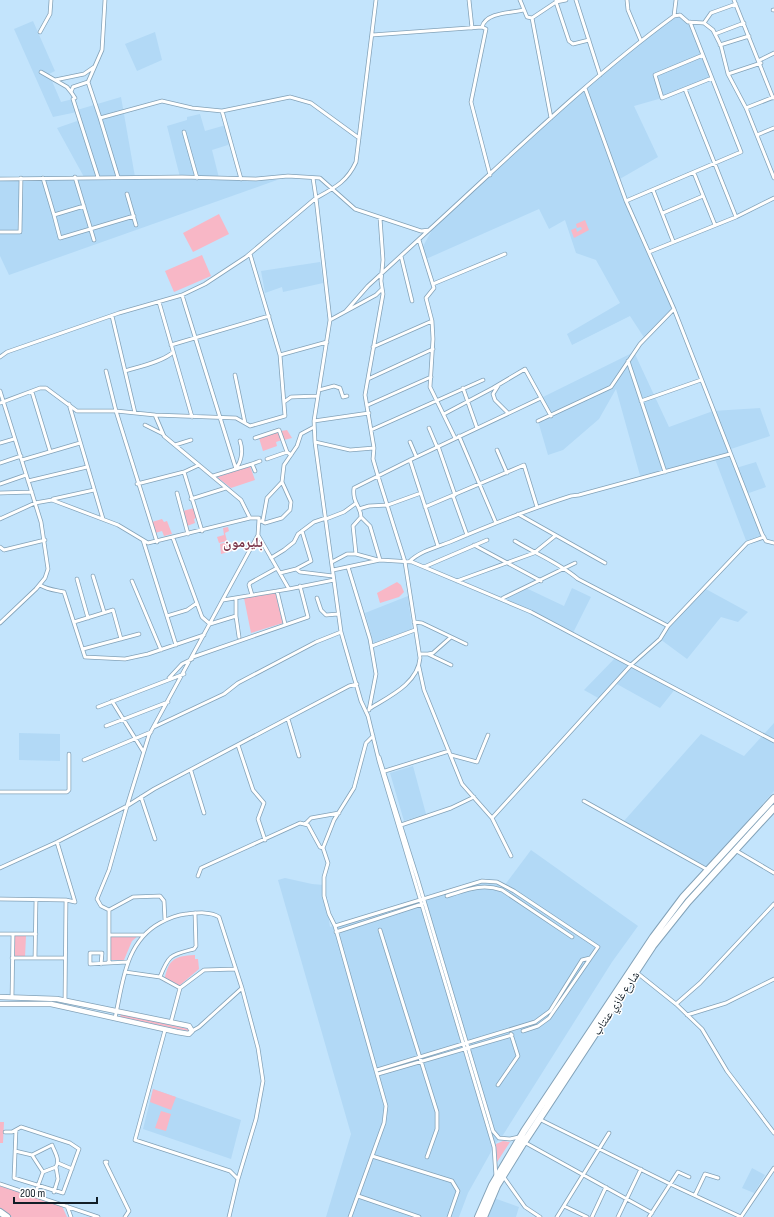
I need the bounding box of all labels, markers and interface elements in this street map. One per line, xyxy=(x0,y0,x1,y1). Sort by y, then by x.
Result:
district label: بليرمون xyxy=(223,534,263,551)
street label: شارع غازي عنتاب xyxy=(590,968,645,1039)
scale bar xyxy=(14,1179,97,1205)
text: 200 m xyxy=(20,1186,46,1201)

